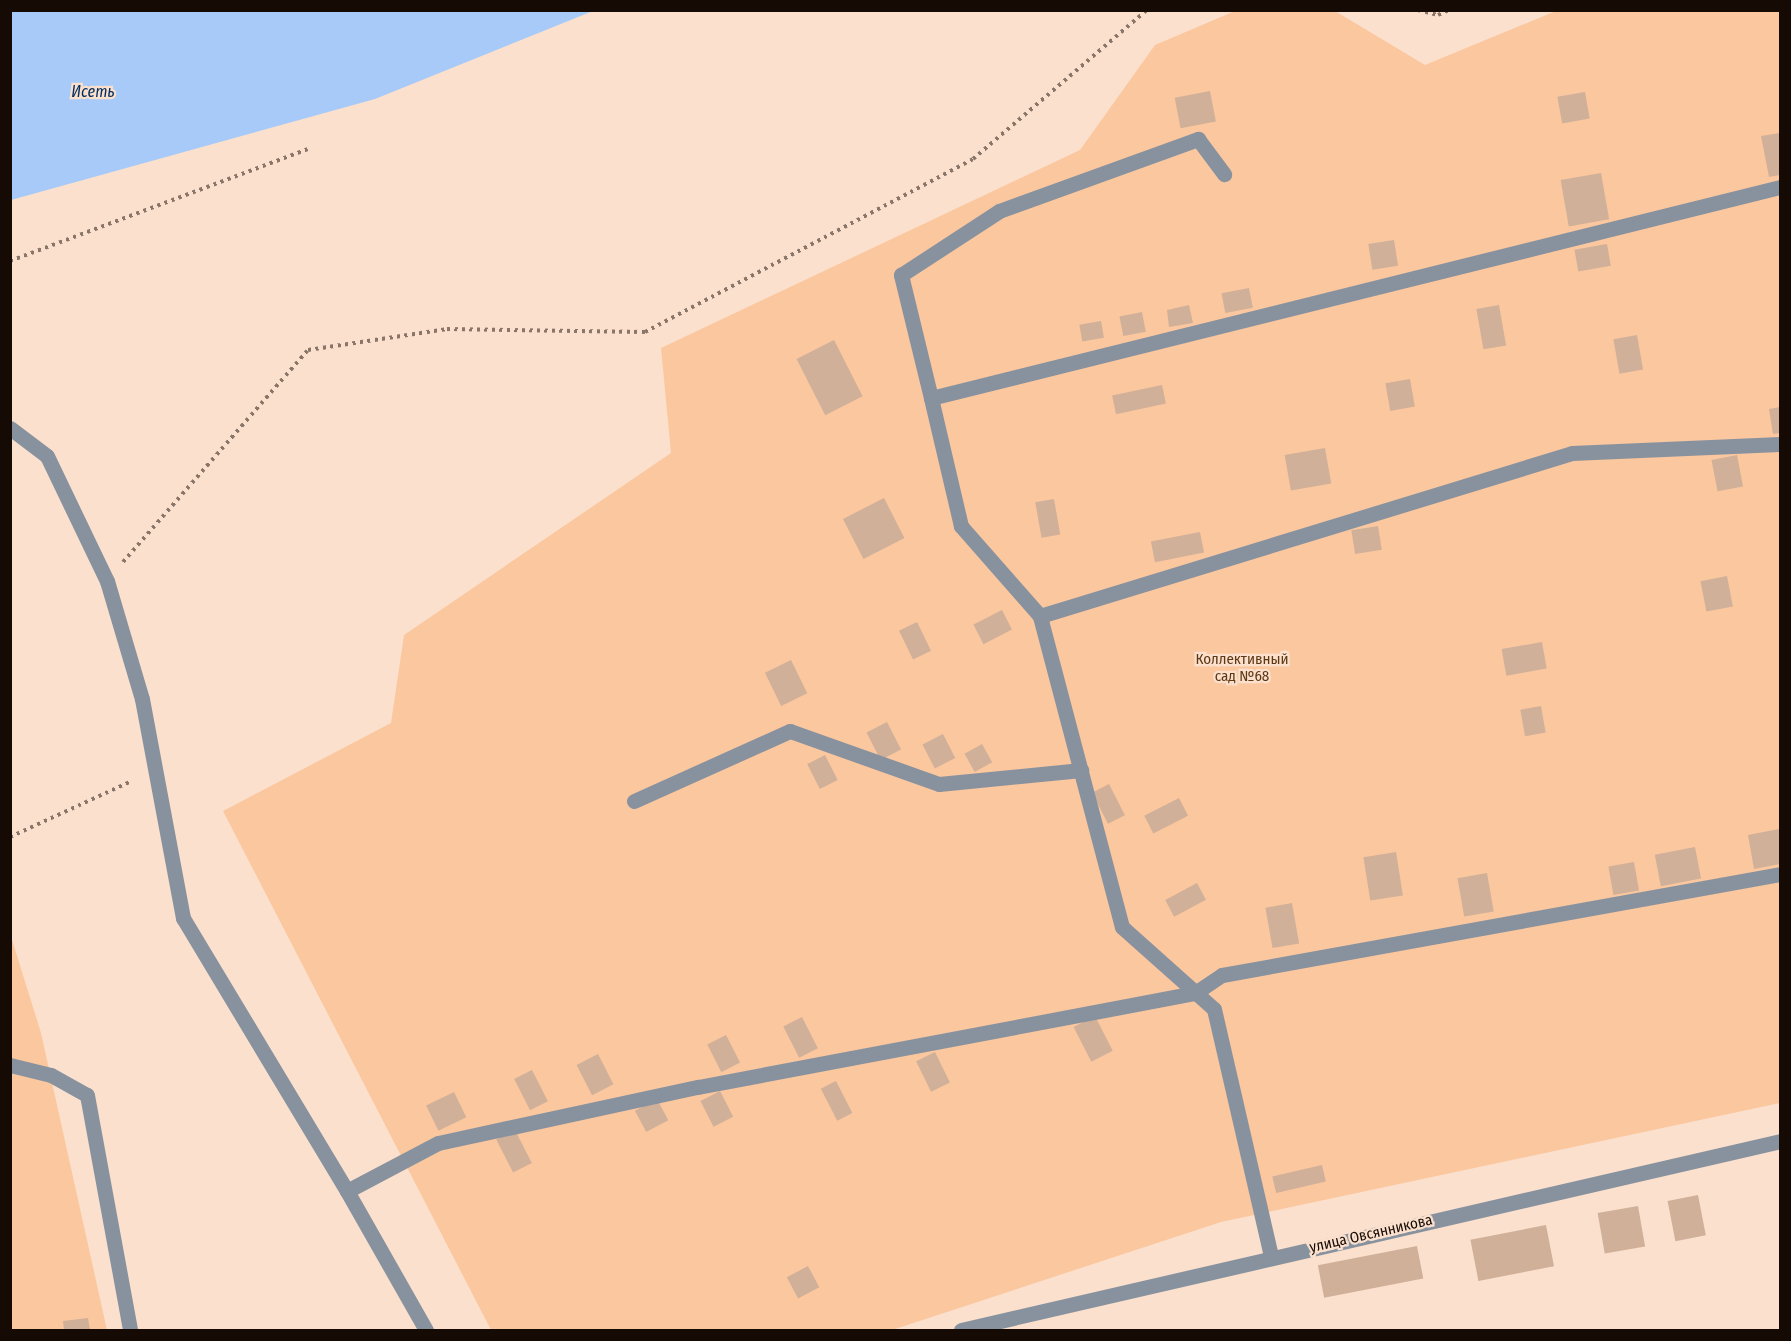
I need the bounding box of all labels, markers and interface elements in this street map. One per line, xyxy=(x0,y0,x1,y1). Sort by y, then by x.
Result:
water label: Исеть xyxy=(71,82,115,102)
park label: Коллективный сад №68 xyxy=(1195,650,1289,685)
street label: улица Овсянникова xyxy=(1308,1211,1434,1257)

